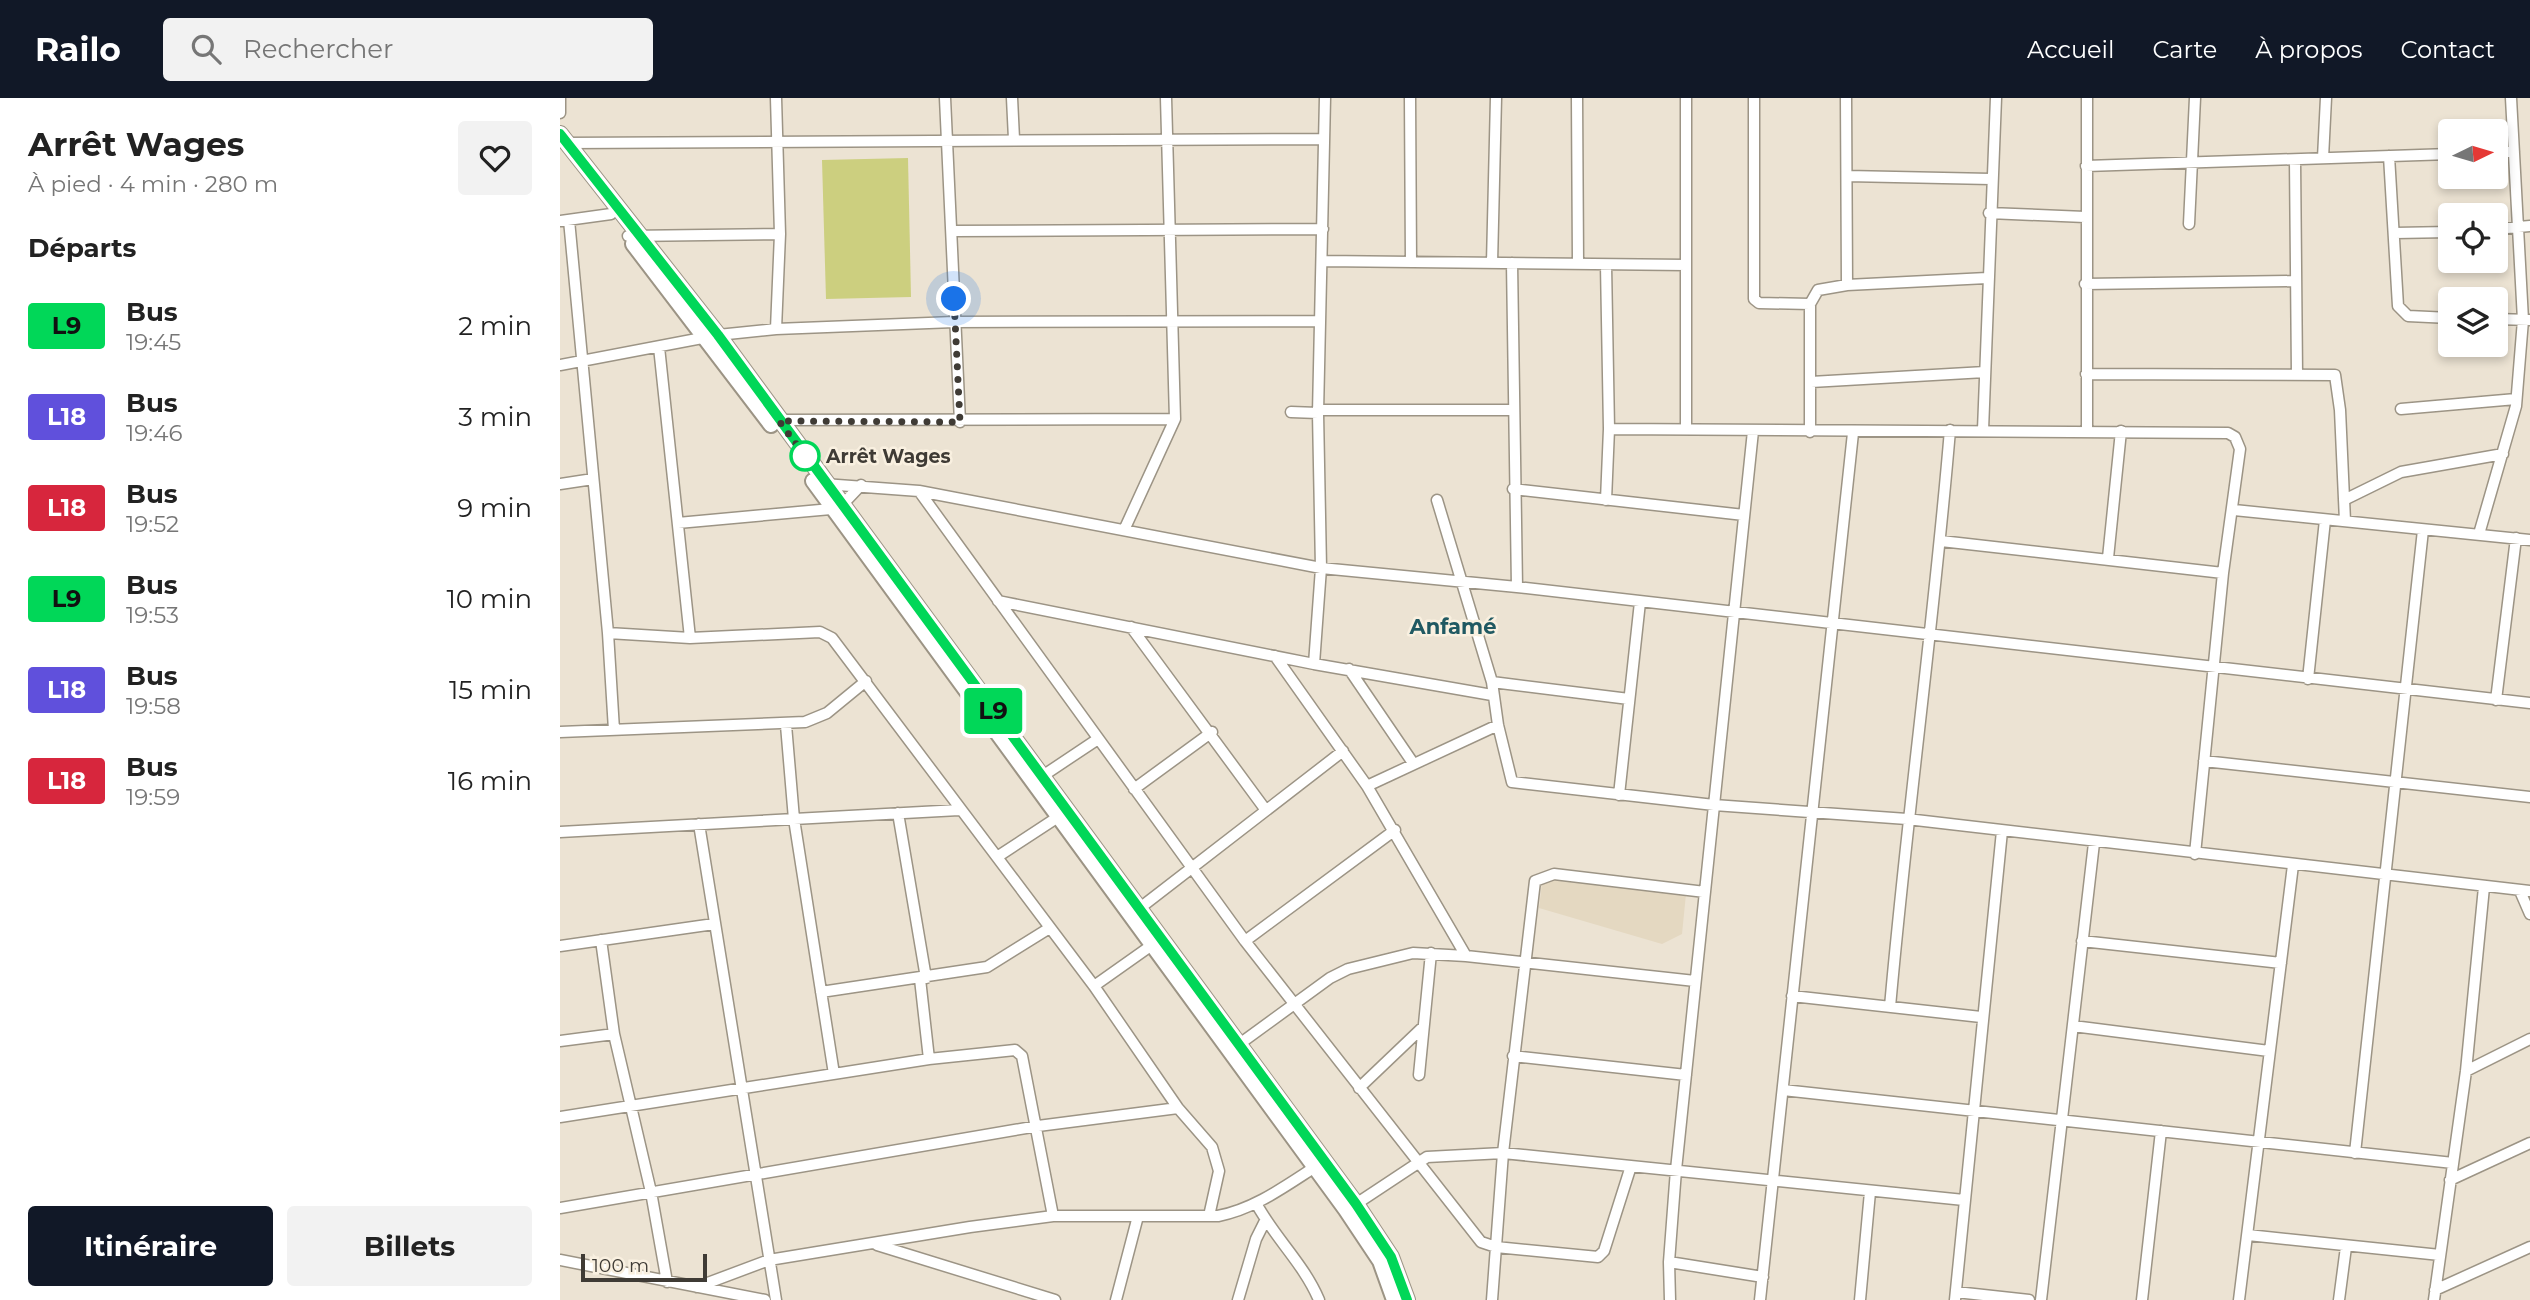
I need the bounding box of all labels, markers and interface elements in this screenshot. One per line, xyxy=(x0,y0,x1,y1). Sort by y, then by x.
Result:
search box xyxy=(163,18,653,81)
text: Railo xyxy=(35,29,121,69)
icon: search xyxy=(187,30,225,68)
text: Rechercher xyxy=(243,33,393,65)
text: Accueil xyxy=(2027,35,2114,64)
text: Carte xyxy=(2152,35,2217,64)
text: À propos xyxy=(2255,35,2362,64)
text: Contact xyxy=(2400,35,2495,64)
north arrow xyxy=(2438,119,2508,189)
map controls xyxy=(2438,119,2508,357)
button: heart xyxy=(458,121,532,195)
text: Arrêt Wages xyxy=(28,124,244,164)
text: À pied · 4 min · 280 m xyxy=(28,170,278,198)
button: locate xyxy=(2438,203,2508,273)
text: Départs xyxy=(28,232,136,264)
your location xyxy=(936,281,971,316)
button: layers xyxy=(2438,287,2508,357)
text: Bus xyxy=(126,296,178,328)
text: 2 min xyxy=(458,310,532,342)
text: L9 xyxy=(52,311,81,340)
text: 19:45 xyxy=(126,328,181,356)
text: Bus xyxy=(126,387,178,419)
text: 3 min xyxy=(458,401,532,433)
text: L18 xyxy=(47,402,86,431)
text: 19:46 xyxy=(126,419,182,447)
marker: Arrêt Wages xyxy=(790,441,820,471)
place label: Arrêt Wages xyxy=(825,445,951,468)
text: Bus xyxy=(126,478,178,510)
text: 9 min xyxy=(457,492,532,524)
text: L18 xyxy=(47,493,86,522)
text: 19:52 xyxy=(126,510,179,538)
text: Bus xyxy=(126,569,178,601)
text: 10 min xyxy=(446,583,532,615)
text: L9 xyxy=(52,584,81,613)
text: 19:53 xyxy=(126,601,179,629)
district label: Anfamé xyxy=(1409,614,1496,639)
text: Bus xyxy=(126,660,178,692)
text: 15 min xyxy=(449,674,532,706)
text: L18 xyxy=(47,675,86,704)
line badge: L9 xyxy=(962,688,1024,734)
text: 19:58 xyxy=(126,692,181,720)
text: L9 xyxy=(978,696,1008,725)
text: Bus xyxy=(126,751,178,783)
text: 16 min xyxy=(448,765,532,797)
text: L18 xyxy=(47,766,86,795)
text: 19:59 xyxy=(126,783,180,811)
button: Itinéraire xyxy=(28,1206,273,1286)
button: Billets xyxy=(287,1206,532,1286)
scale bar xyxy=(581,1251,707,1283)
text: 100 m xyxy=(592,1254,649,1277)

